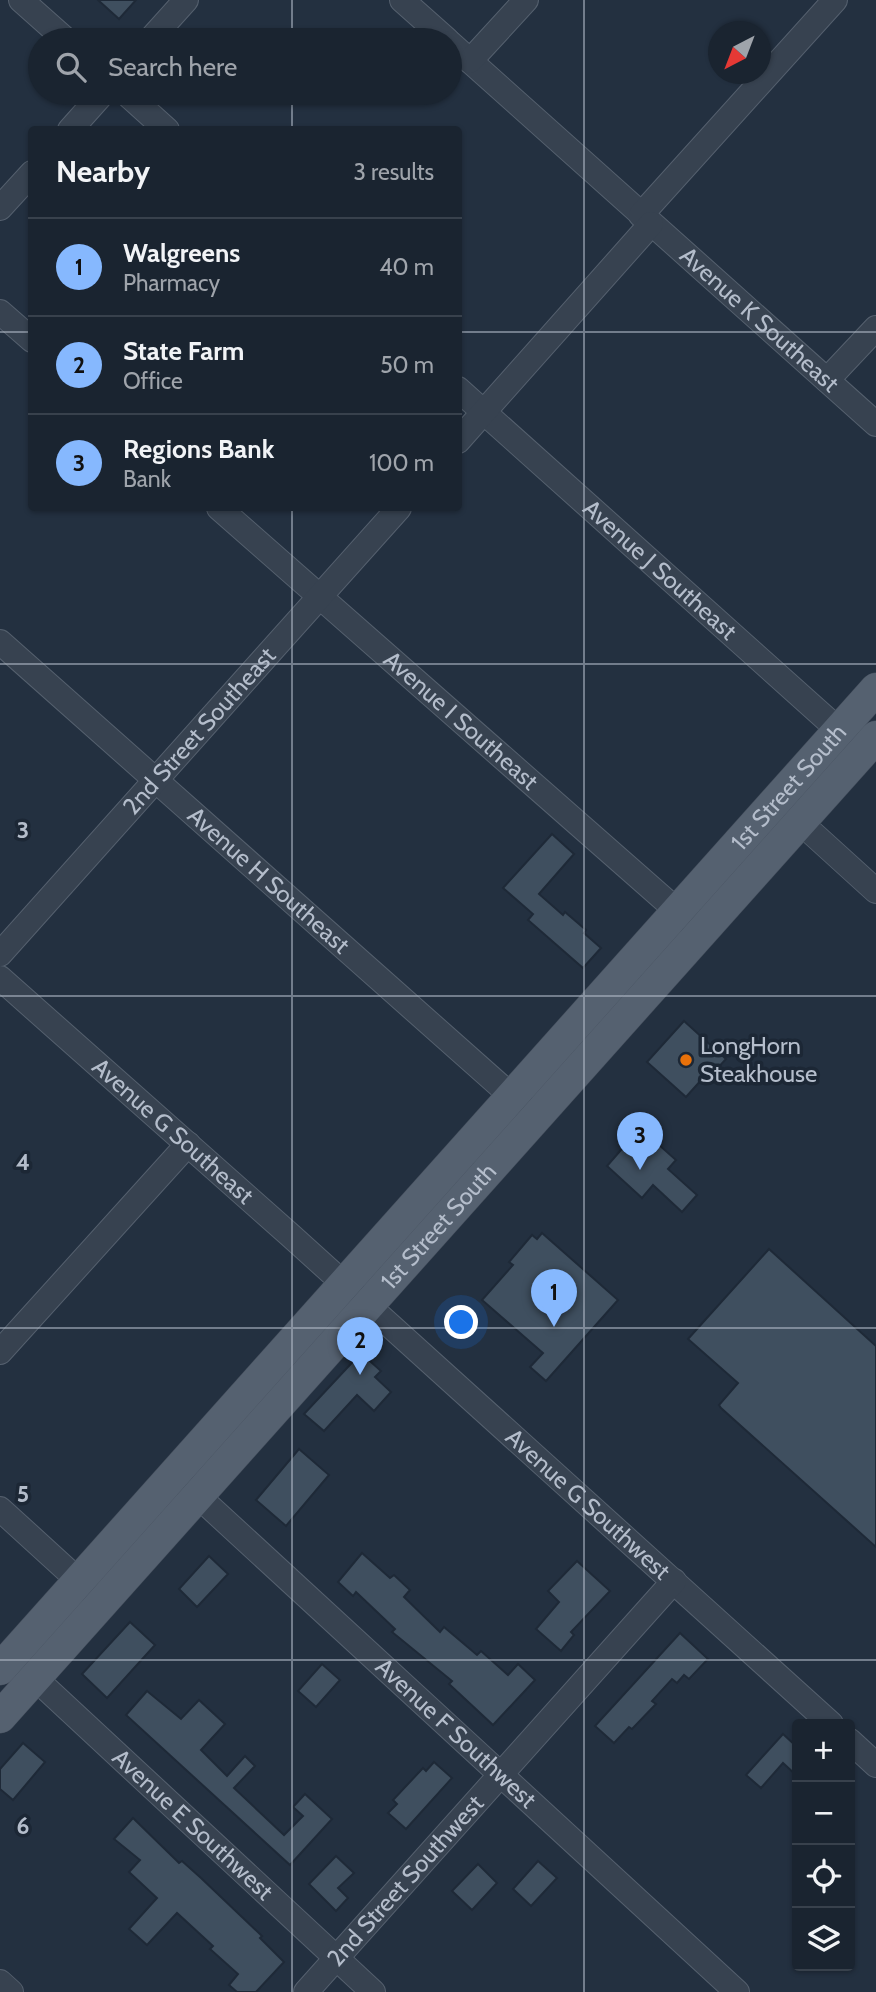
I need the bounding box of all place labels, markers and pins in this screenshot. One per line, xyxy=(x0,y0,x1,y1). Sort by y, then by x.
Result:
place label: LongHorn Steakhouse xyxy=(700,1031,817,1088)
marker: LongHorn Steakhouse xyxy=(678,1052,694,1068)
pin: 3 xyxy=(617,1112,663,1170)
pin: 1 xyxy=(531,1269,577,1327)
pin: 2 xyxy=(337,1317,383,1375)

